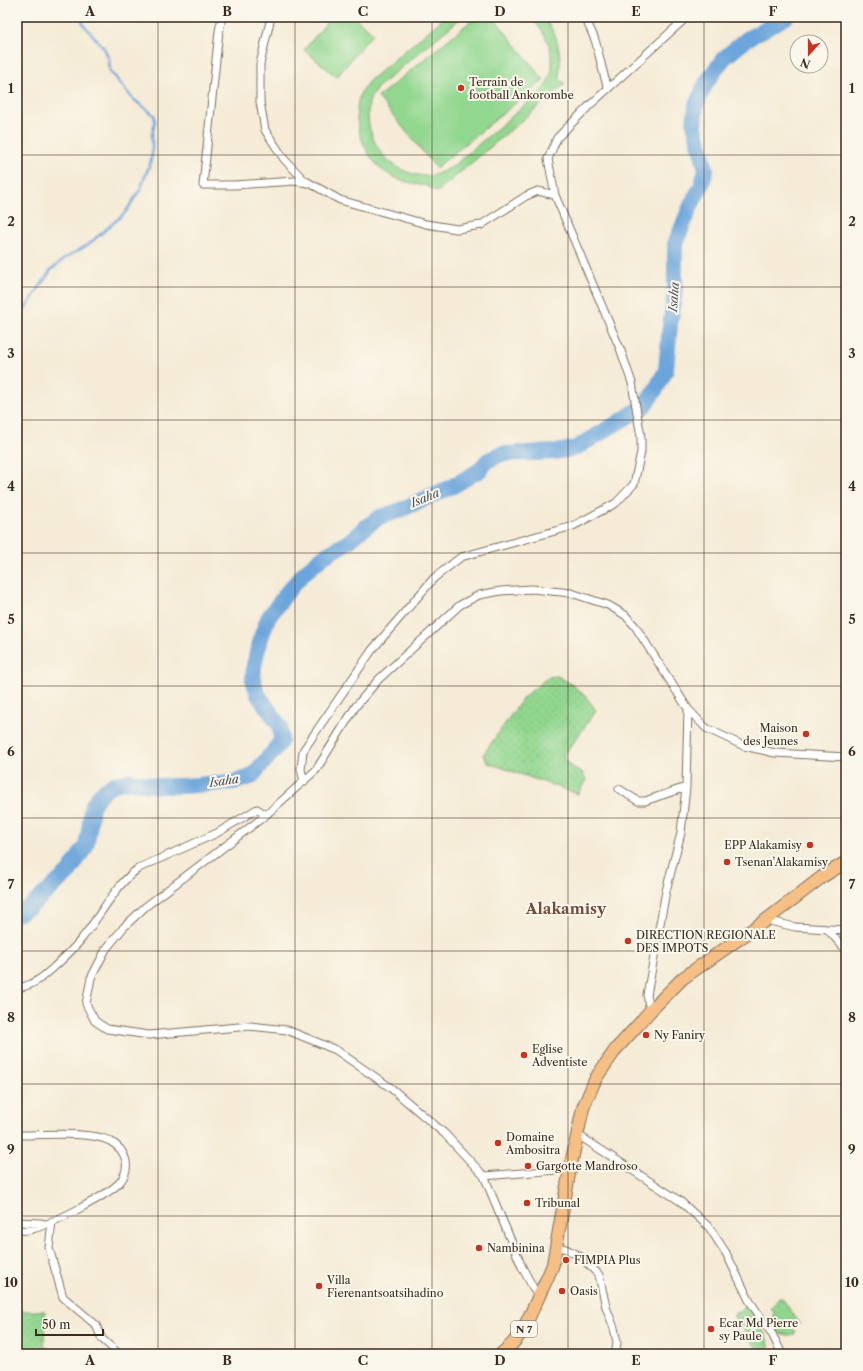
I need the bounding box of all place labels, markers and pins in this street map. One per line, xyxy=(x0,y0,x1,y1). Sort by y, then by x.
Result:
place label: Terrain de football Ankorombe xyxy=(469,75,574,102)
marker: Terrain de football Ankorombe xyxy=(456,83,466,93)
place label: Maison des Jeunes xyxy=(743,721,798,748)
marker: Maison des Jeunes xyxy=(801,729,811,739)
place label: EPP Alakamisy xyxy=(724,838,803,852)
marker: EPP Alakamisy xyxy=(805,840,815,850)
place label: Tsenan'Alakamisy xyxy=(735,855,829,869)
marker: Tsenan'Alakamisy xyxy=(722,857,732,867)
place label: DIRECTION REGIONALE DES IMPOTS xyxy=(636,928,776,955)
marker: DIRECTION REGIONALE DES IMPOTS xyxy=(623,936,633,946)
place label: Ny Faniry xyxy=(654,1028,706,1042)
marker: Ny Faniry xyxy=(641,1030,651,1040)
place label: Eglise Adventiste xyxy=(531,1042,587,1069)
marker: Eglise Adventiste xyxy=(519,1050,529,1060)
place label: Domaine Ambositra xyxy=(505,1130,560,1157)
marker: Domaine Ambositra xyxy=(493,1138,503,1148)
place label: Gargotte Mandroso xyxy=(536,1159,638,1173)
marker: Gargotte Mandroso xyxy=(523,1161,533,1171)
place label: Tribunal xyxy=(535,1196,581,1210)
marker: Tribunal xyxy=(522,1198,532,1208)
place label: Nambinina xyxy=(487,1241,545,1255)
marker: Nambinina xyxy=(474,1243,484,1253)
place label: FIMPIA Plus xyxy=(574,1253,641,1267)
marker: FIMPIA Plus xyxy=(561,1255,571,1265)
place label: Villa Fierenantsoatsihadino xyxy=(326,1273,444,1300)
marker: Villa Fierenantsoatsihadino xyxy=(314,1281,324,1291)
place label: Oasis xyxy=(570,1284,598,1298)
marker: Oasis xyxy=(557,1286,567,1296)
place label: Ecar Md Pierre sy Paule xyxy=(719,1316,798,1343)
marker: Ecar Md Pierre sy Paule xyxy=(706,1324,716,1334)

